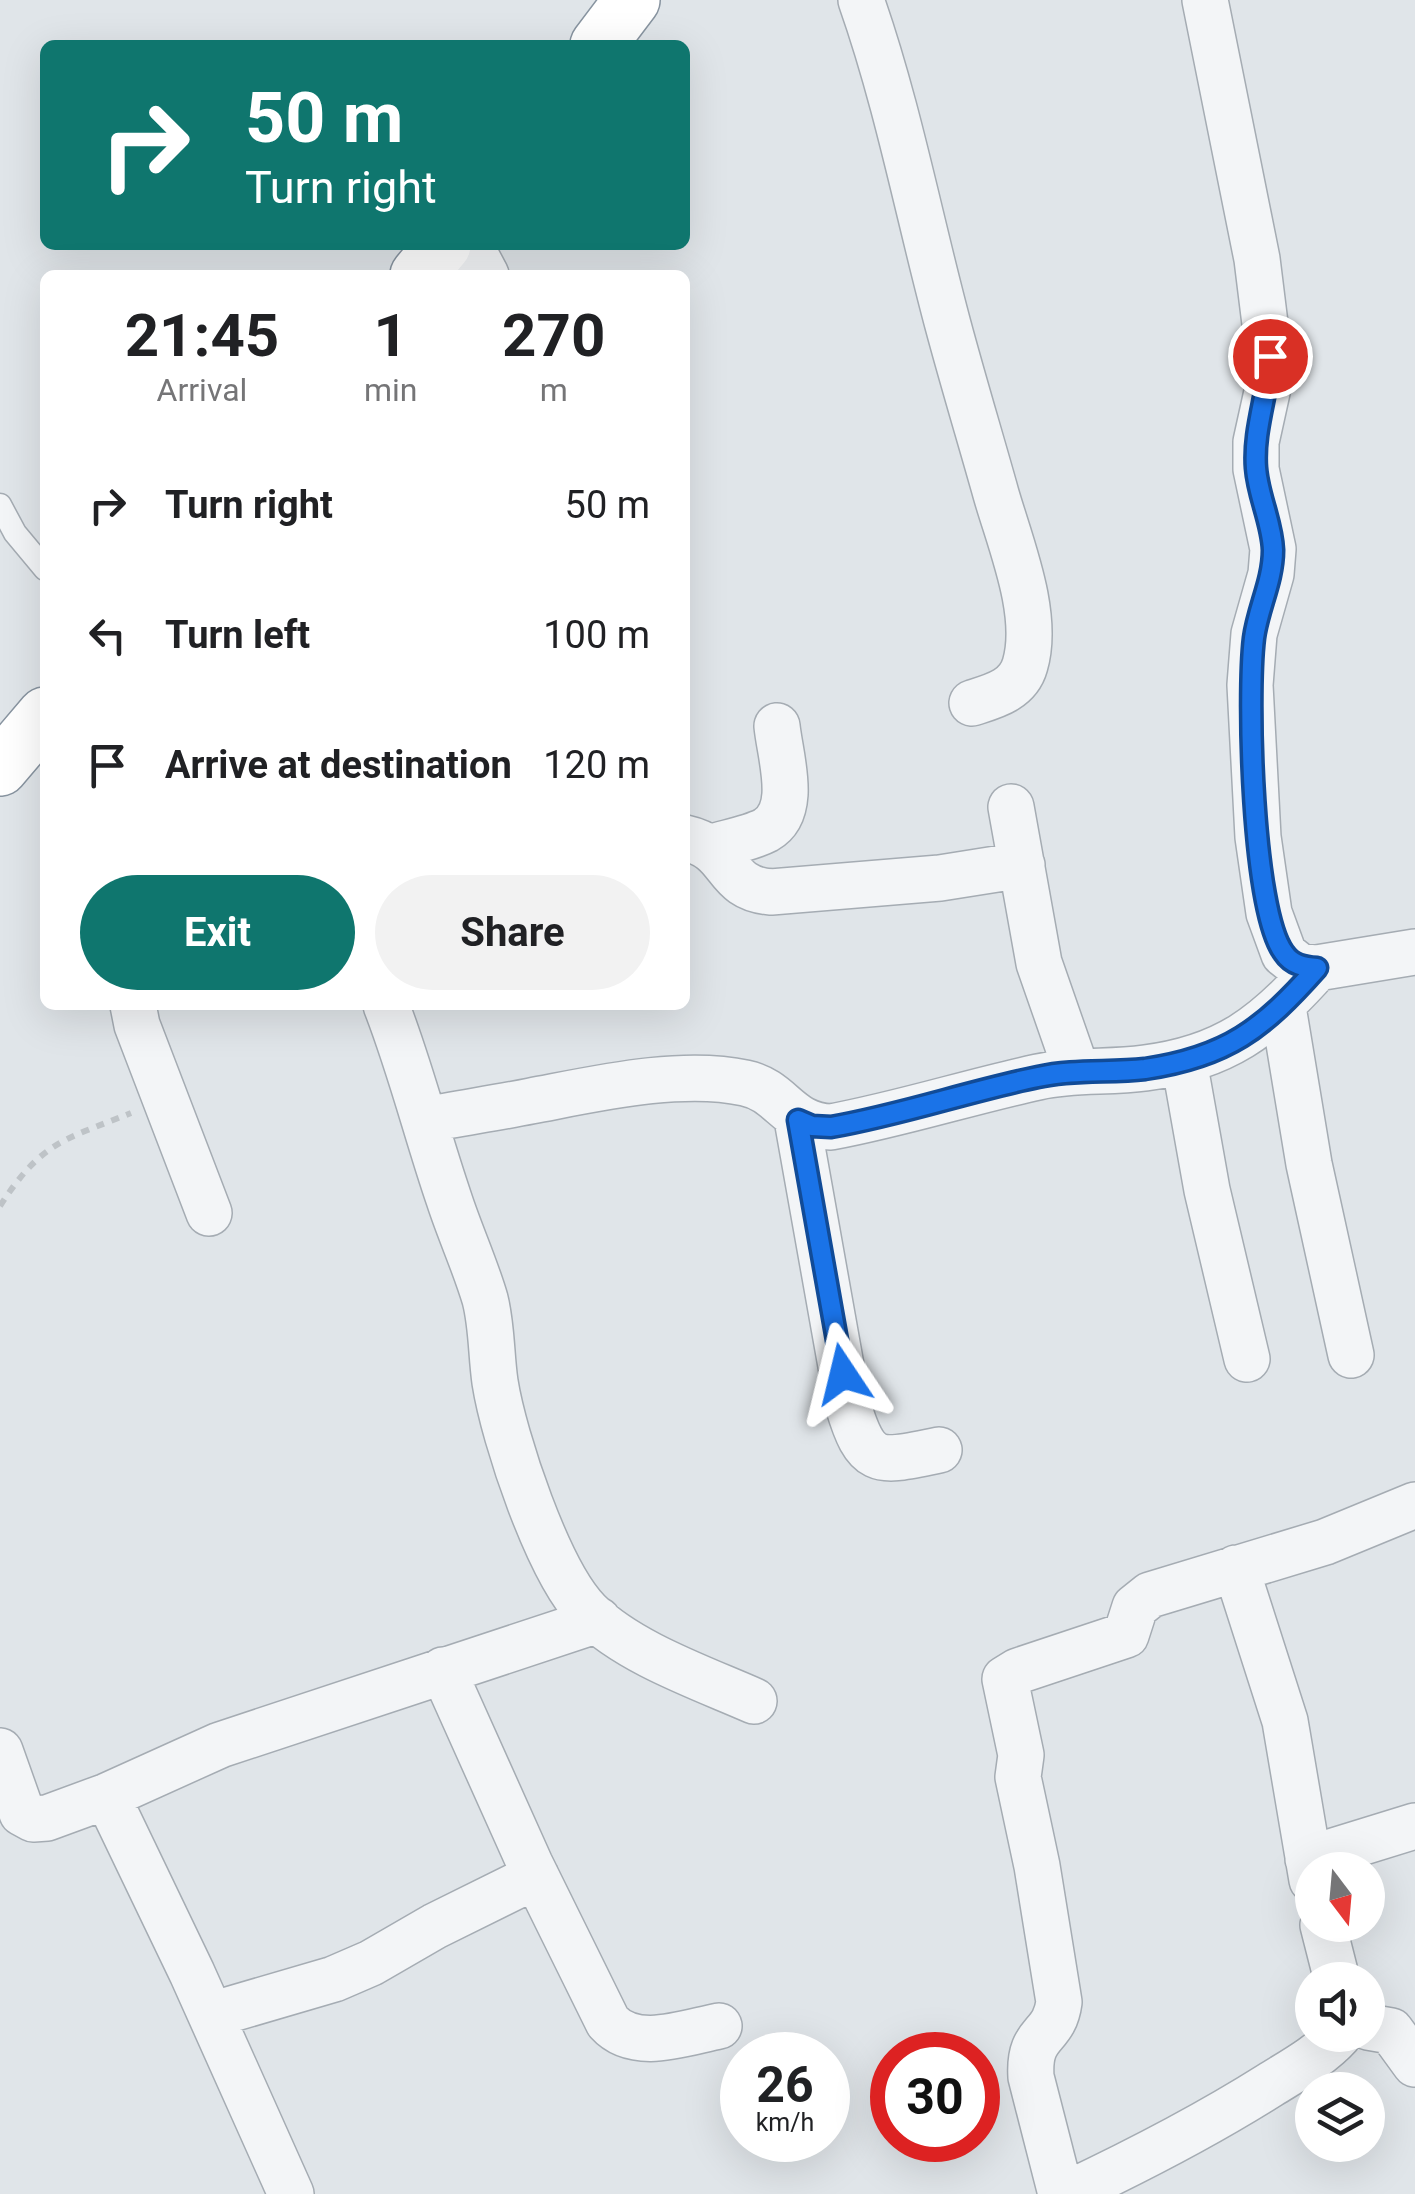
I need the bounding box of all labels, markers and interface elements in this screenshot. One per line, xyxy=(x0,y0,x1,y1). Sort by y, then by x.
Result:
text: 50 m xyxy=(245,77,403,159)
icon: right xyxy=(80,80,210,210)
text: Turn right xyxy=(245,161,437,214)
text: 21:45 xyxy=(125,300,279,371)
text: 1 xyxy=(373,300,408,371)
text: 270 xyxy=(502,300,605,371)
pin xyxy=(1228,314,1313,399)
icon: arrive xyxy=(1243,329,1298,384)
text: Arrival xyxy=(157,371,247,409)
text: min xyxy=(364,371,417,409)
text: m xyxy=(540,371,568,409)
icon: right xyxy=(80,478,135,533)
text: Turn right xyxy=(165,483,333,527)
text: 50 m xyxy=(565,483,650,527)
icon: left xyxy=(80,608,135,663)
text: Turn left xyxy=(165,613,310,657)
text: 100 m xyxy=(543,613,650,657)
icon: arrive xyxy=(80,738,135,793)
text: Arrive at destination xyxy=(165,743,512,787)
text: 120 m xyxy=(543,743,650,787)
button: Exit xyxy=(80,875,355,990)
button: Share xyxy=(375,875,650,990)
position arrow xyxy=(791,1322,895,1426)
north arrow xyxy=(1295,1852,1385,1942)
map controls xyxy=(1295,1852,1385,2162)
button: sound xyxy=(1295,1962,1385,2052)
speed limit sign: 30 xyxy=(870,2032,1000,2162)
text: 26 xyxy=(756,2056,814,2114)
button: layers xyxy=(1295,2072,1385,2162)
text: km/h xyxy=(756,2108,814,2137)

